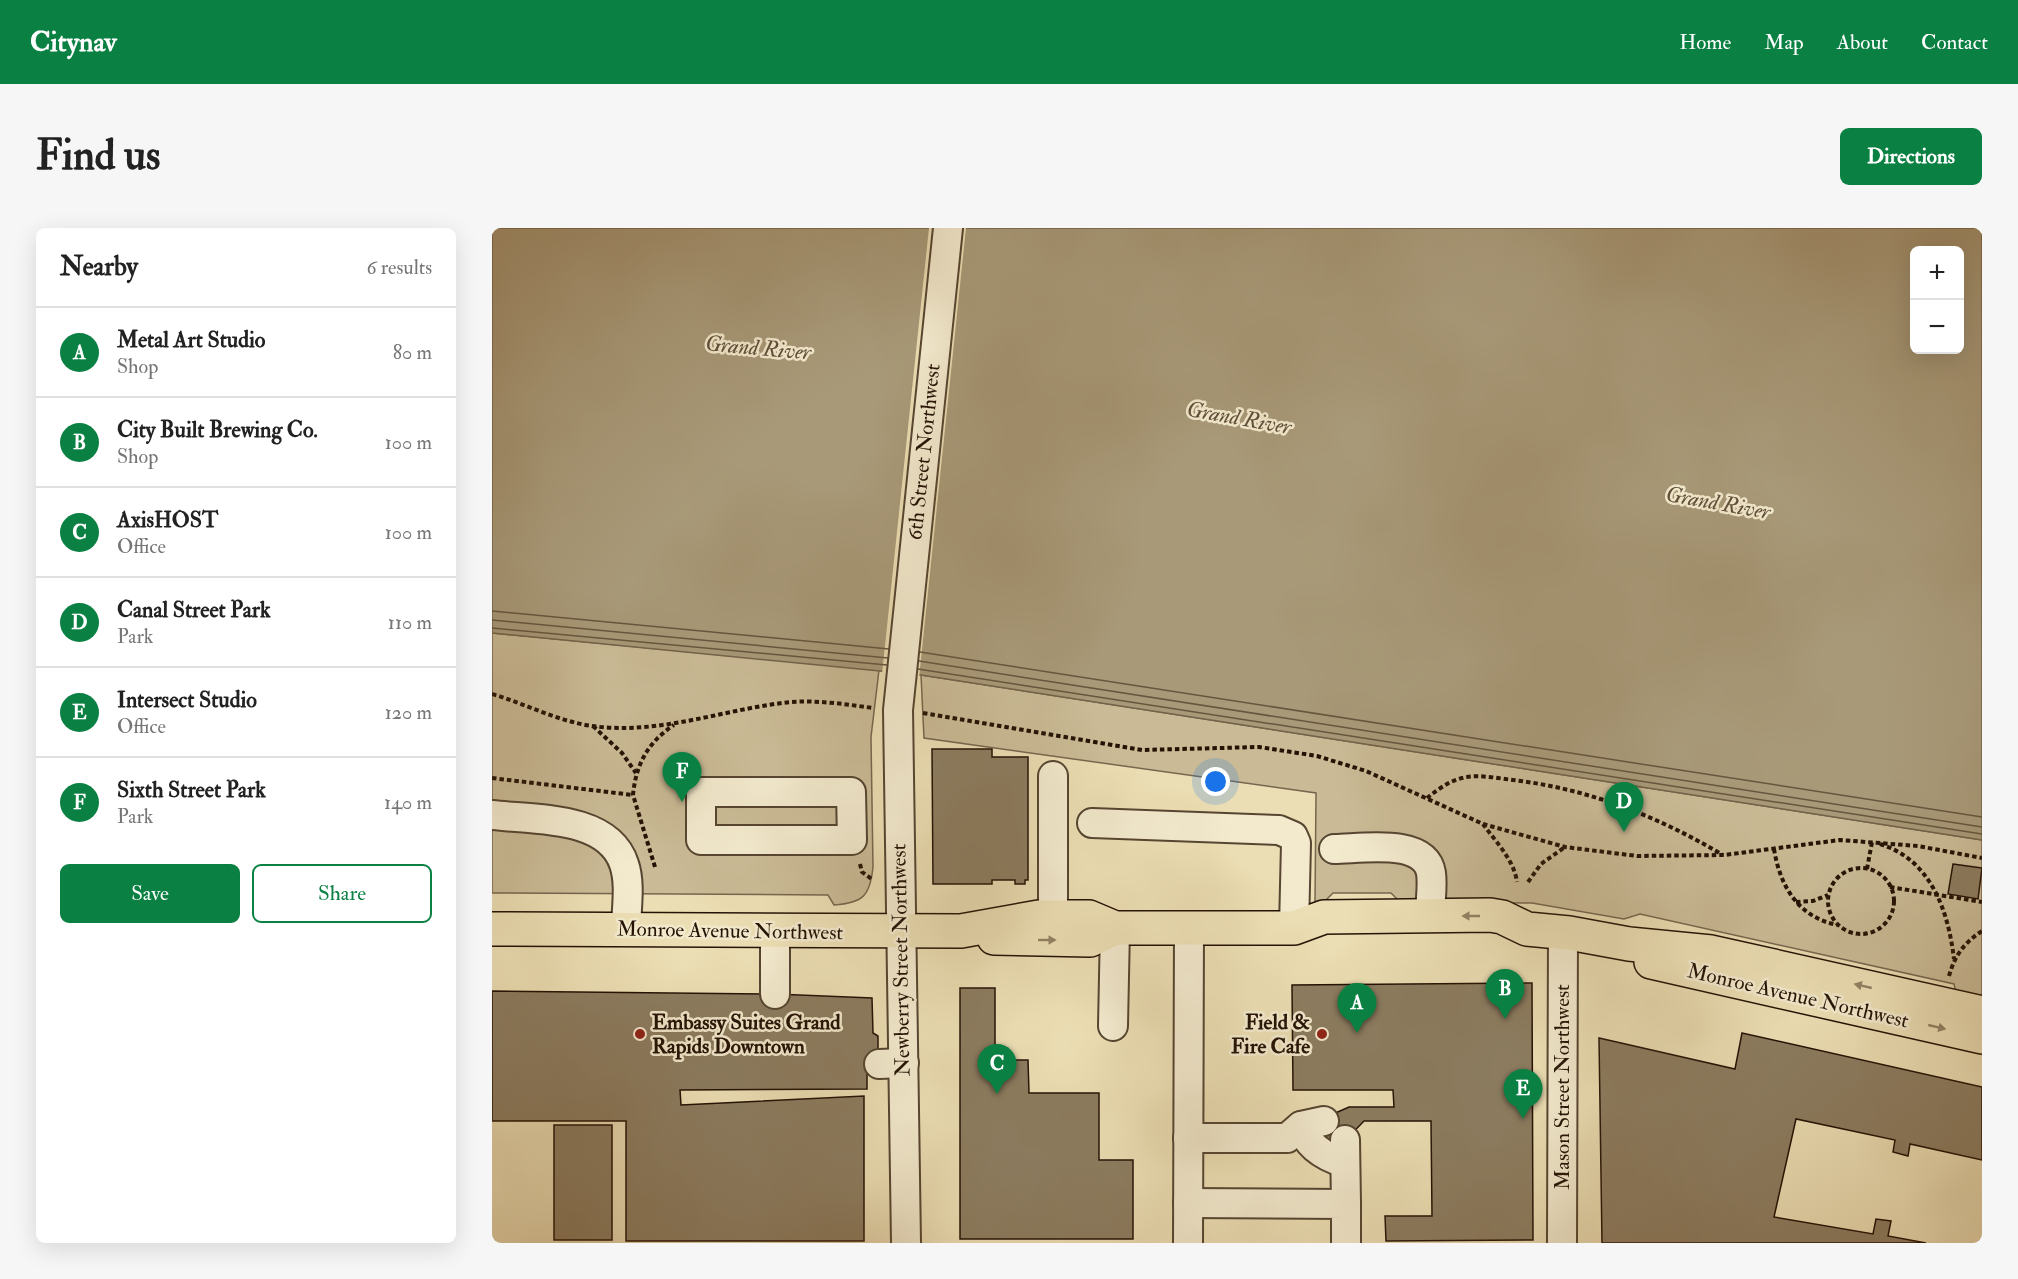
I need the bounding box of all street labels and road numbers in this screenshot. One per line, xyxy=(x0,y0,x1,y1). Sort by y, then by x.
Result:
street label: 6th Street Northwest xyxy=(901,362,947,542)
street label: Newberry Street Northwest xyxy=(885,843,917,1077)
street label: Monroe Avenue Northwest xyxy=(617,916,844,946)
street label: Monroe Avenue Northwest xyxy=(1685,957,1912,1035)
street label: Mason Street Northwest xyxy=(1549,984,1576,1190)

